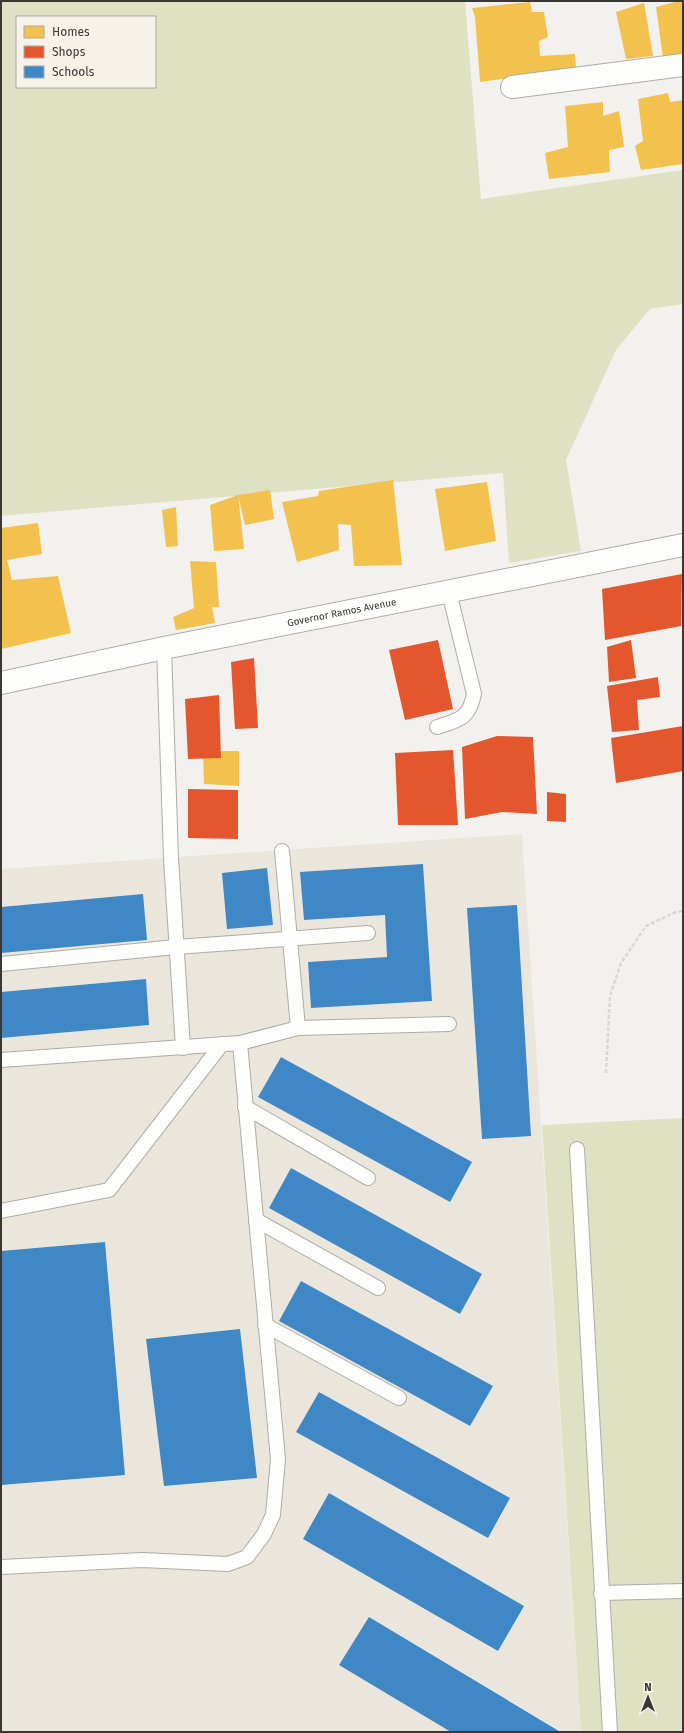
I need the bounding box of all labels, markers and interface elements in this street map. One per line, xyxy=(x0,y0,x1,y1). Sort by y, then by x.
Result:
legend xyxy=(16,16,156,88)
text: Homes xyxy=(52,25,90,39)
text: Shops xyxy=(52,45,86,59)
text: Schools xyxy=(52,65,95,79)
street label: Governor Ramos Avenue xyxy=(286,596,397,629)
north arrow xyxy=(628,1677,668,1717)
text: N xyxy=(644,1681,652,1694)

